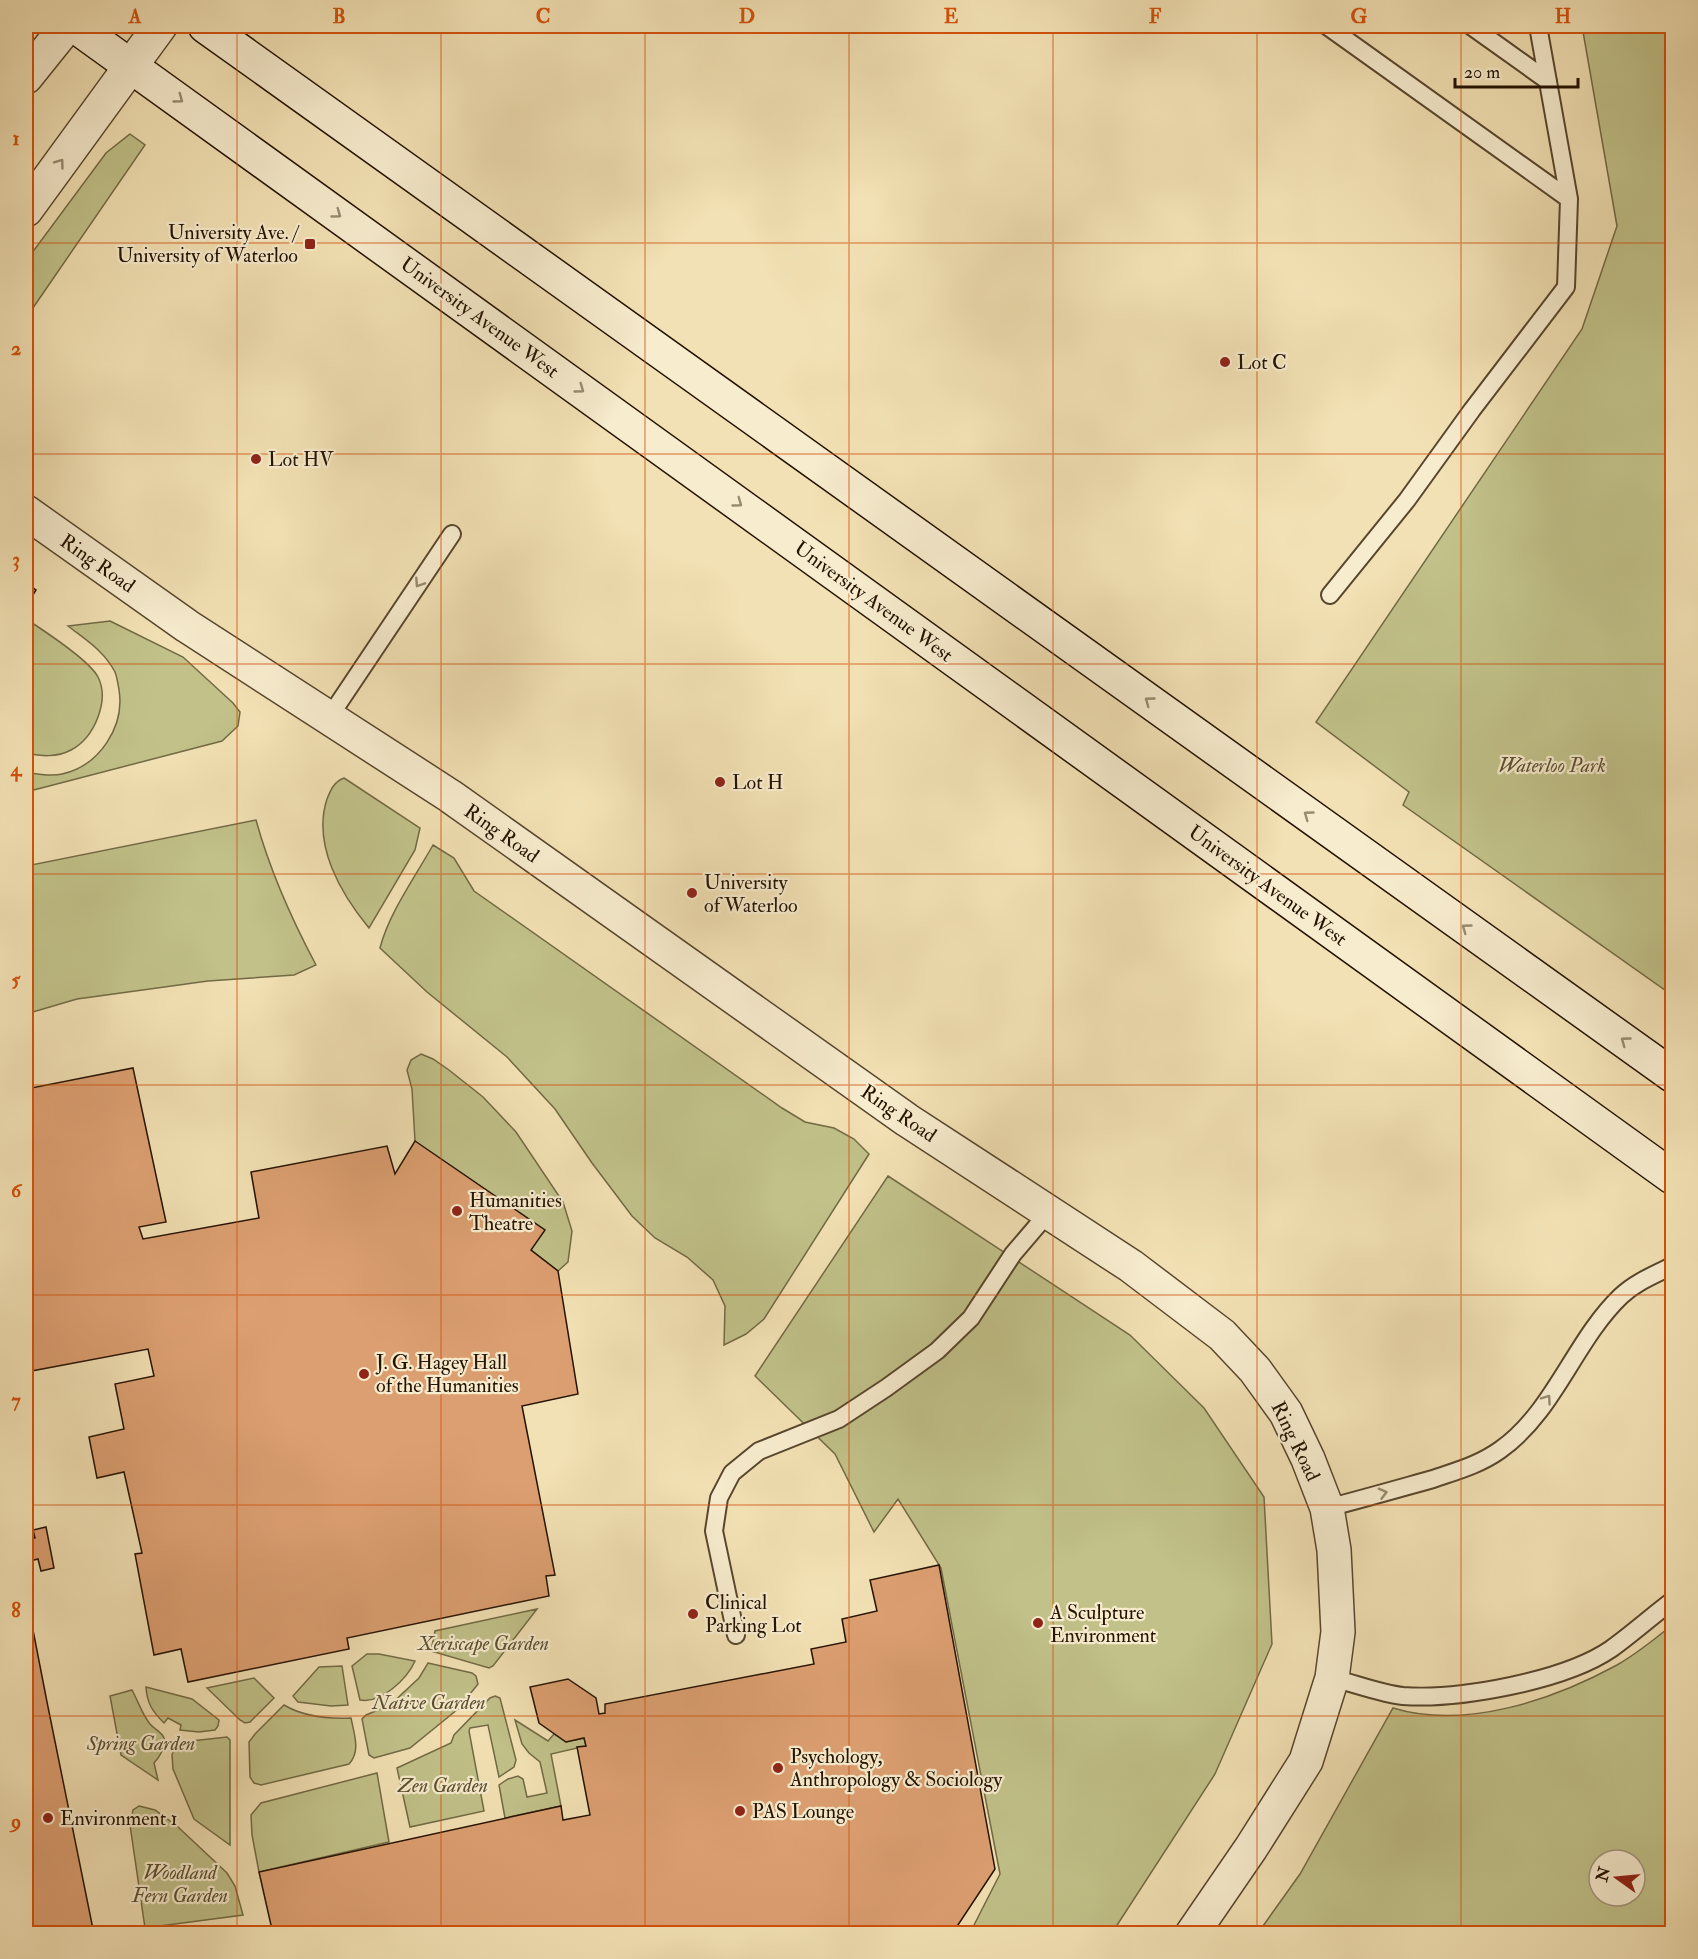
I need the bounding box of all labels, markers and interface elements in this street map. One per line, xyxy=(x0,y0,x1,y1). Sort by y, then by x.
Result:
text: A xyxy=(128,4,142,29)
text: B xyxy=(332,4,346,29)
text: C xyxy=(536,4,550,29)
text: D xyxy=(739,4,755,29)
text: E xyxy=(944,4,959,29)
text: F xyxy=(1149,4,1162,29)
text: G xyxy=(1351,4,1368,29)
text: H xyxy=(1555,4,1571,29)
scale bar xyxy=(1455,51,1578,89)
text: 20 m xyxy=(1464,61,1500,84)
one-way arrow xyxy=(172,92,183,103)
text: 1 xyxy=(12,126,20,151)
one-way arrow xyxy=(53,159,64,170)
one-way arrow xyxy=(330,207,341,218)
place label: University Ave. / University of Waterloo xyxy=(117,220,300,268)
marker: University Ave. / University of Waterloo xyxy=(303,237,317,251)
street label: University Avenue West xyxy=(396,251,564,384)
text: 2 xyxy=(11,336,21,361)
place label: Lot C xyxy=(1237,350,1287,375)
marker: Lot C xyxy=(1218,355,1232,369)
one-way arrow xyxy=(574,382,585,393)
place label: Lot HV xyxy=(268,447,334,472)
marker: Lot HV xyxy=(249,452,263,466)
one-way arrow xyxy=(732,496,743,507)
street label: Ring Road xyxy=(55,529,140,598)
street label: University Avenue West xyxy=(790,535,958,668)
text: 3 xyxy=(12,547,20,572)
one-way arrow xyxy=(415,577,427,587)
one-way arrow xyxy=(1145,697,1156,708)
park label: Waterloo Park xyxy=(1498,753,1606,778)
text: 4 xyxy=(10,757,23,782)
place label: Lot H xyxy=(732,770,783,795)
marker: Lot H xyxy=(713,775,727,789)
street label: Ring Road xyxy=(459,799,544,868)
one-way arrow xyxy=(1303,811,1314,822)
street label: University Avenue West xyxy=(1184,819,1352,952)
place label: University of Waterloo xyxy=(704,870,798,918)
marker: University of Waterloo xyxy=(685,886,699,900)
one-way arrow xyxy=(1462,924,1473,935)
text: 5 xyxy=(12,967,22,992)
one-way arrow xyxy=(1620,1038,1631,1049)
street label: Ring Road xyxy=(856,1079,941,1148)
text: 6 xyxy=(11,1178,23,1203)
place label: Humanities Theatre xyxy=(469,1188,562,1236)
marker: Humanities Theatre xyxy=(450,1204,464,1218)
place label: J. G. Hagey Hall of the Humanities xyxy=(375,1350,519,1398)
marker: J. G. Hagey Hall of the Humanities xyxy=(357,1367,371,1381)
text: 7 xyxy=(11,1388,21,1413)
one-way arrow xyxy=(1540,1395,1551,1406)
street label: Ring Road xyxy=(1266,1397,1326,1485)
one-way arrow xyxy=(1377,1488,1388,1500)
place label: Clinical Parking Lot xyxy=(705,1590,802,1638)
text: 8 xyxy=(11,1598,21,1623)
place label: A Sculpture Environment xyxy=(1049,1600,1157,1648)
marker: Clinical Parking Lot xyxy=(686,1607,700,1621)
marker: A Sculpture Environment xyxy=(1031,1616,1045,1630)
park label: Xeriscape Garden xyxy=(416,1631,549,1656)
park label: Native Garden xyxy=(371,1690,486,1715)
park label: Spring Garden xyxy=(86,1731,195,1756)
place label: Psychology, Anthropology & Sociology xyxy=(789,1744,1003,1793)
marker: Psychology, Anthropology & Sociology xyxy=(771,1761,785,1775)
park label: Zen Garden xyxy=(397,1773,488,1798)
place label: PAS Lounge xyxy=(752,1799,854,1824)
marker: PAS Lounge xyxy=(733,1804,747,1818)
place label: Environment 1 xyxy=(60,1806,178,1831)
text: 9 xyxy=(9,1809,21,1834)
marker: Environment 1 xyxy=(41,1811,55,1825)
north arrow xyxy=(1587,1848,1647,1908)
park label: Woodland Fern Garden xyxy=(131,1860,228,1908)
text: N xyxy=(1592,1864,1615,1885)

